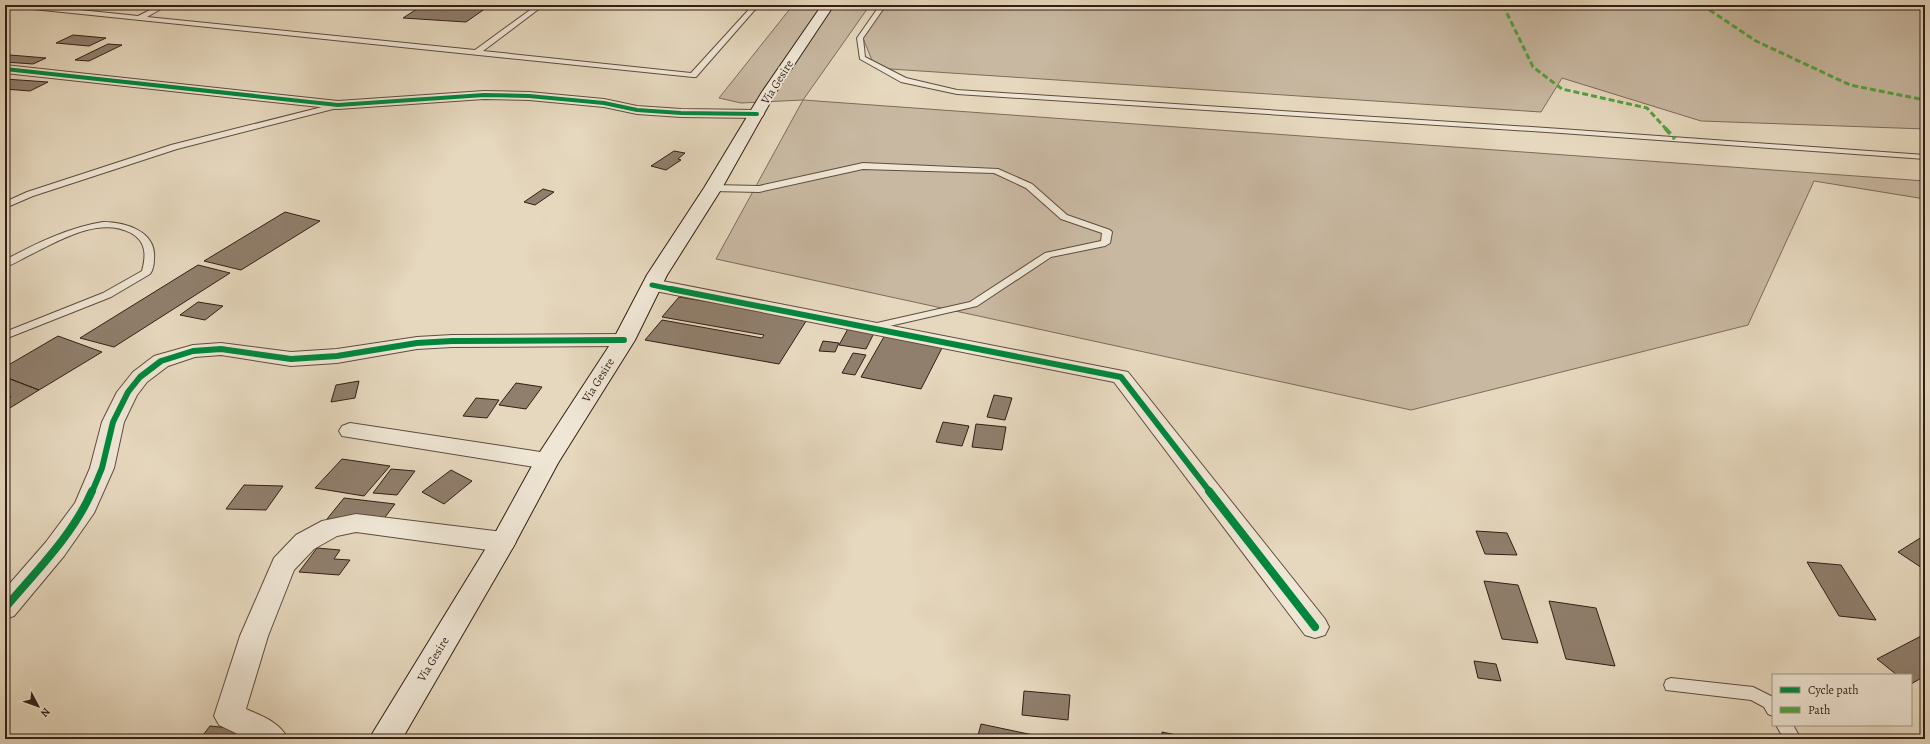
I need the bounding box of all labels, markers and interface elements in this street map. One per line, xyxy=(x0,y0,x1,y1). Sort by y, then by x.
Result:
street label: Via Gesire xyxy=(757,57,797,108)
street label: Via Gesire xyxy=(578,355,618,406)
street label: Via Gesire xyxy=(413,634,453,685)
legend xyxy=(1772,674,1912,726)
text: Cycle path xyxy=(1808,682,1859,698)
north arrow xyxy=(18,686,58,726)
text: Path xyxy=(1808,702,1831,718)
text: N xyxy=(37,704,53,720)

